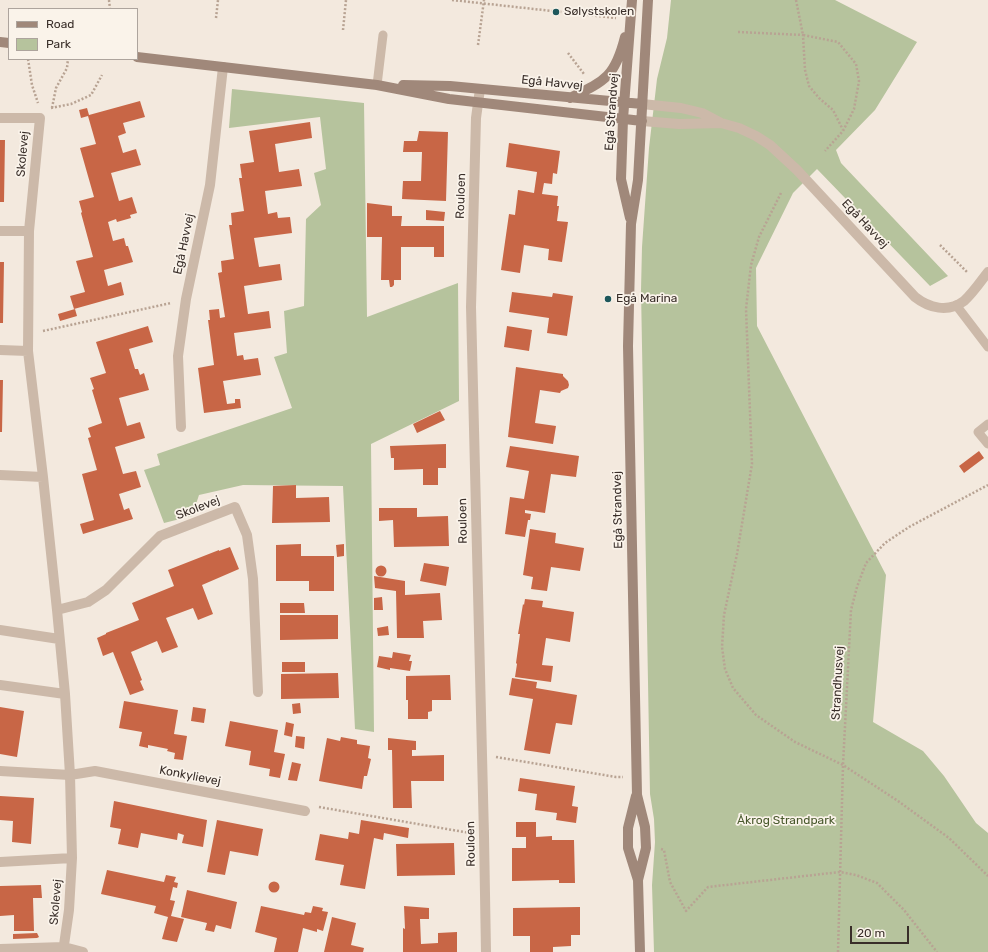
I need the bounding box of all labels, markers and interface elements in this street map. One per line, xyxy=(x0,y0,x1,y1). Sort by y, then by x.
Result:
place label: Sølystskolen xyxy=(564,5,634,19)
marker: Sølystskolen xyxy=(551,7,561,17)
legend xyxy=(8,8,138,60)
text: Road xyxy=(46,17,74,31)
text: Park xyxy=(46,37,71,51)
street label: Egå Havvej xyxy=(520,73,584,93)
street label: Egå Strandvej xyxy=(602,73,622,151)
street label: Skolevej xyxy=(14,131,32,177)
street label: Rouloen xyxy=(453,173,469,219)
street label: Egå Havvej xyxy=(839,196,891,252)
street label: Egå Havvej xyxy=(171,212,197,276)
place label: Egå Marina xyxy=(616,292,677,306)
marker: Egå Marina xyxy=(603,294,613,304)
street label: Egå Strandvej xyxy=(610,471,626,549)
street label: Skolevej xyxy=(174,493,222,523)
street label: Rouloen xyxy=(455,498,471,544)
street label: Strandhusvej xyxy=(829,646,847,720)
street label: Konkylievej xyxy=(158,763,222,789)
park label: Åkrog Strandpark xyxy=(737,814,835,828)
street label: Rouloen xyxy=(463,821,479,867)
street label: Skolevej xyxy=(47,879,65,925)
scale bar xyxy=(852,918,911,944)
text: 20 m xyxy=(857,926,885,940)

